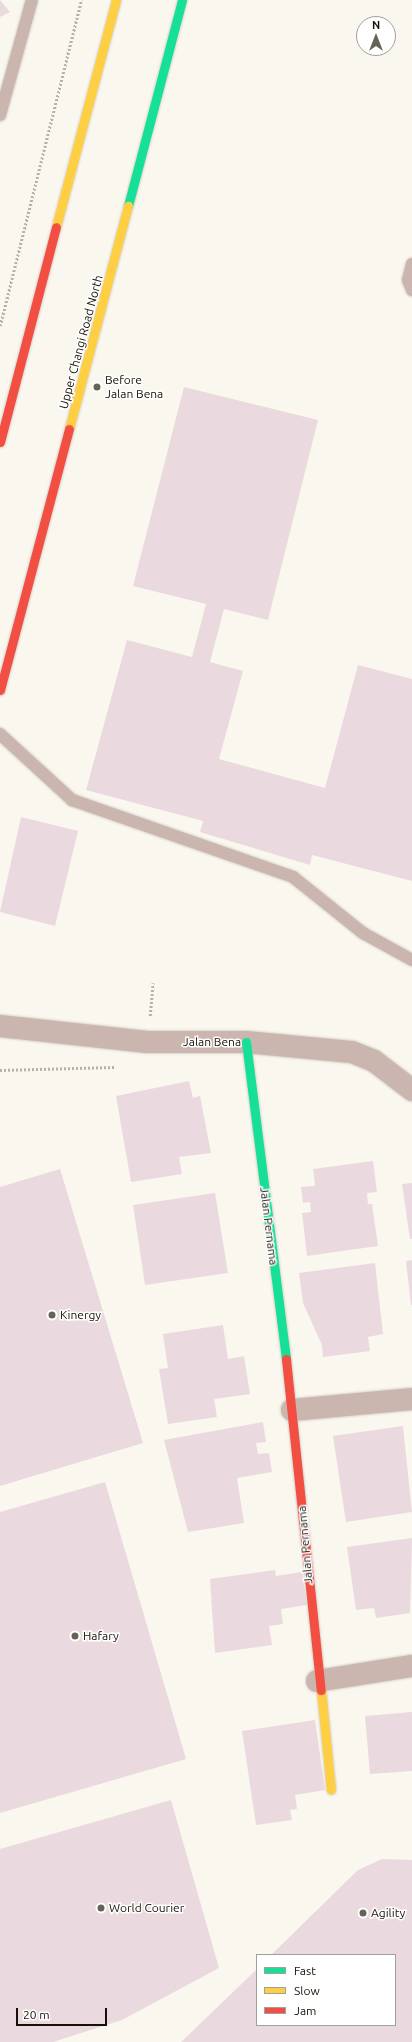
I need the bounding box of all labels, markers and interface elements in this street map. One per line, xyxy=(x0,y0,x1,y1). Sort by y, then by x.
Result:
north arrow xyxy=(356,16,396,56)
text: N xyxy=(372,19,380,31)
street label: Upper Changi Road North xyxy=(56,273,106,411)
place label: Before Jalan Bena xyxy=(105,373,163,401)
marker: Before Jalan Bena xyxy=(92,382,102,392)
street label: Jalan Bena xyxy=(183,1035,241,1049)
street label: Jalan Pernama xyxy=(257,1186,281,1266)
place label: Kinergy xyxy=(60,1308,101,1322)
marker: Kinergy xyxy=(47,1310,57,1320)
street label: Jalan Pernama xyxy=(294,1505,316,1585)
place label: Hafary xyxy=(83,1629,119,1643)
marker: Hafary xyxy=(70,1631,80,1641)
place label: World Courier xyxy=(109,1901,184,1915)
marker: World Courier xyxy=(96,1903,106,1913)
place label: Agility xyxy=(371,1906,405,1920)
marker: Agility xyxy=(358,1908,368,1918)
legend xyxy=(256,1954,396,2026)
text: Fast xyxy=(294,1964,316,1977)
text: Slow xyxy=(294,1984,320,1997)
scale bar xyxy=(18,2000,109,2026)
text: Jam xyxy=(294,2004,316,2017)
text: 20 m xyxy=(23,2008,50,2021)

